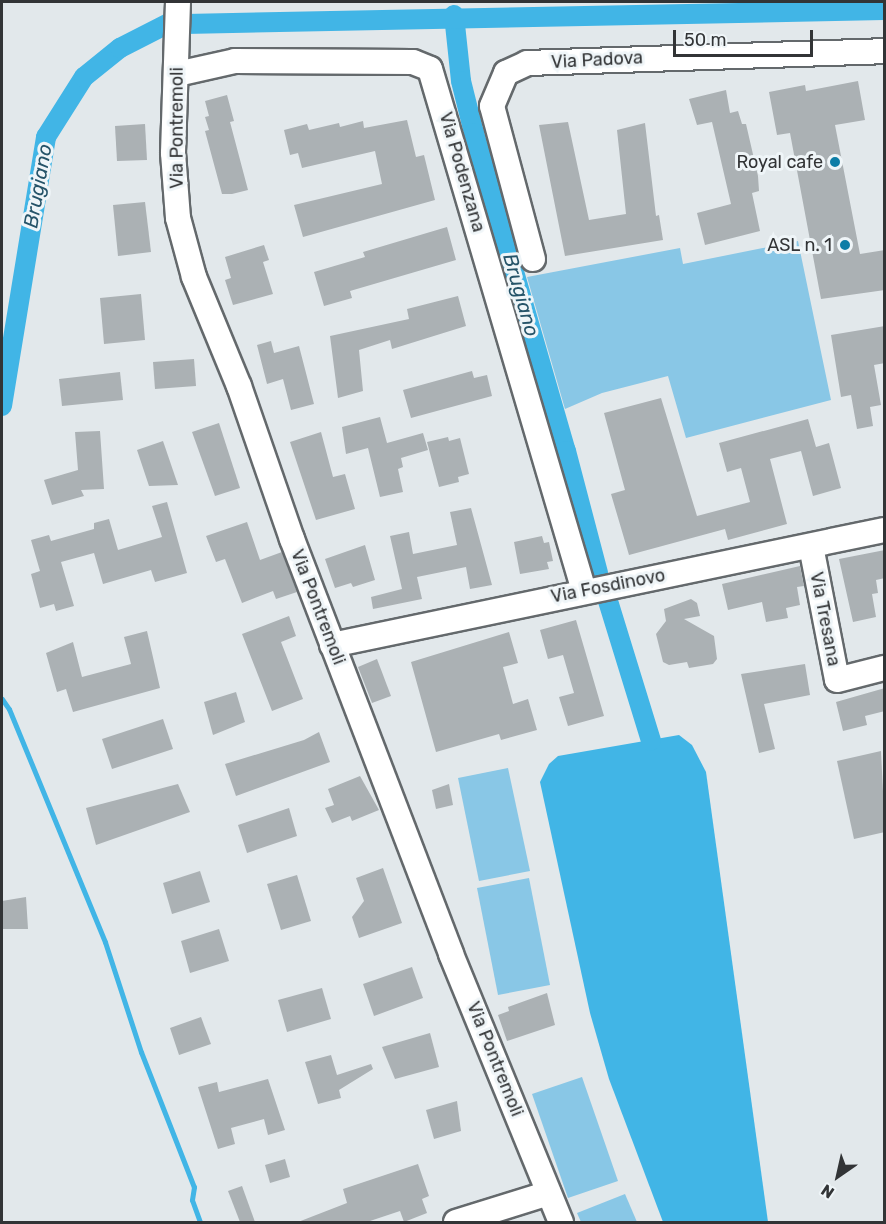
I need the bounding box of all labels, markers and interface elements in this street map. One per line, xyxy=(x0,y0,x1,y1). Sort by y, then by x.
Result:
scale bar xyxy=(676,18,816,56)
text: 50 m xyxy=(684,29,727,51)
street label: Via Padova xyxy=(550,47,644,73)
street label: Via Pontremoli xyxy=(166,67,188,189)
street label: Via Podenzana xyxy=(435,110,489,234)
water label: Brugiano xyxy=(19,142,57,230)
place label: Royal cafe xyxy=(736,151,823,173)
marker: Royal cafe xyxy=(828,155,842,169)
place label: ASL n. 1 xyxy=(767,234,832,256)
marker: ASL n. 1 xyxy=(836,236,854,254)
water label: Brugiano xyxy=(498,251,544,339)
street label: Via Pontremoli xyxy=(286,546,350,668)
street label: Via Fosdinovo xyxy=(549,564,667,608)
street label: Via Tresana xyxy=(805,570,845,668)
street label: Via Pontremoli xyxy=(462,998,528,1120)
north arrow xyxy=(808,1146,868,1206)
text: N xyxy=(818,1180,838,1202)

